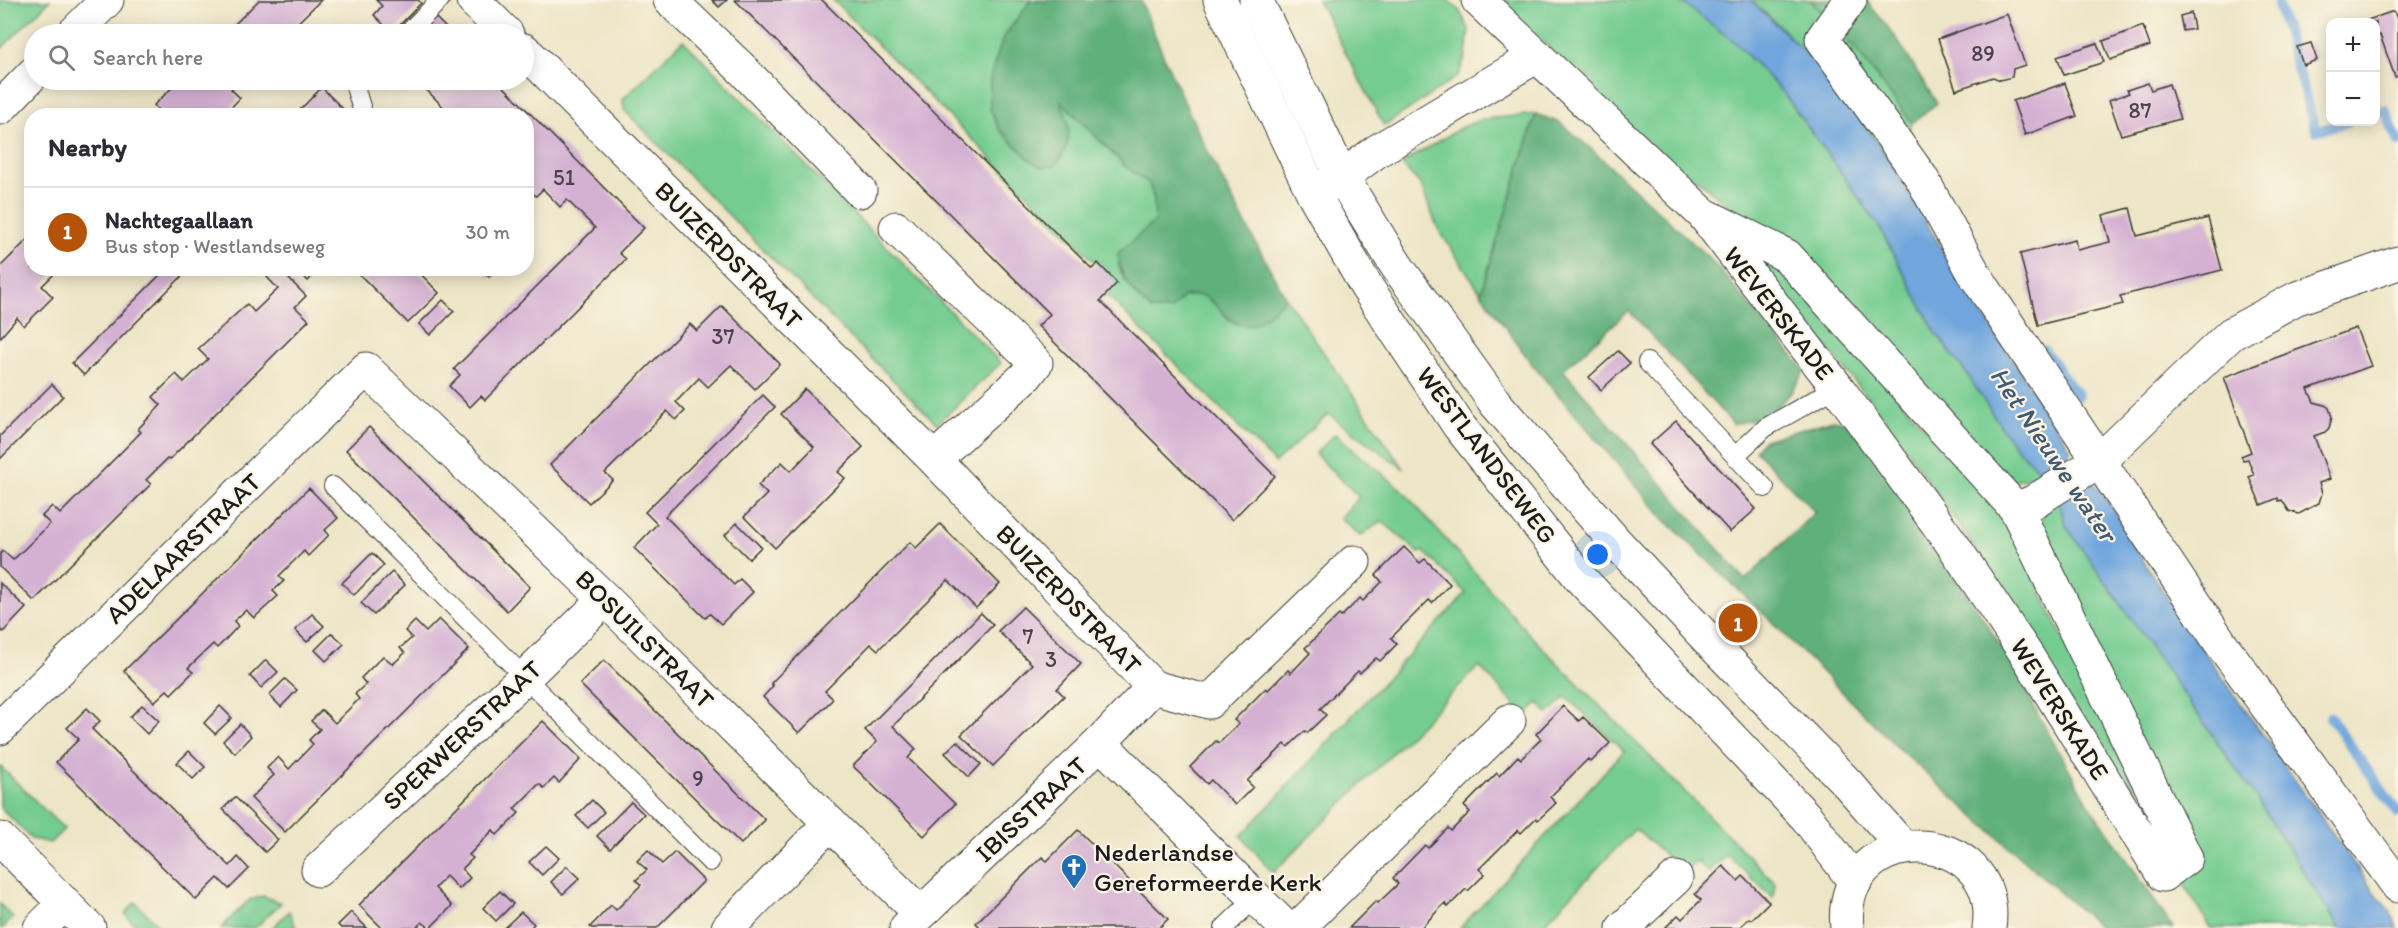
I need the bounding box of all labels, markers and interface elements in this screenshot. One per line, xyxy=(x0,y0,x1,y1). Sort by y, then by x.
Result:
map controls xyxy=(2326,18,2380,126)
button: + xyxy=(2326,18,2380,72)
search box xyxy=(24,24,534,90)
house number: 89 xyxy=(1971,40,1995,67)
icon: search xyxy=(45,41,78,74)
text: Search here xyxy=(93,44,203,71)
button: − xyxy=(2326,72,2380,126)
house number: 87 xyxy=(2129,97,2152,124)
text: Nearby xyxy=(48,131,127,163)
house number: 51 xyxy=(553,164,575,191)
street label: BUIZERDSTRAAT xyxy=(648,174,810,336)
text: Nachtegaallaan xyxy=(105,207,253,234)
text: 1 xyxy=(63,220,72,244)
text: 30 m xyxy=(465,220,510,244)
text: Bus stop · Westlandseweg xyxy=(105,234,325,258)
street label: WEVERSKADE xyxy=(1717,239,1841,387)
house number: 37 xyxy=(712,323,735,350)
street label: WESTLANDSEWEG xyxy=(1410,360,1564,550)
water label: Het Nieuwe water xyxy=(1983,360,2126,550)
street label: ADELAARSTRAAT xyxy=(99,465,268,630)
street label: BUIZERDSTRAAT xyxy=(989,517,1149,681)
your location xyxy=(1583,540,1612,569)
street label: BOSUILSTRAAT xyxy=(569,563,721,715)
pin: 1 xyxy=(1718,600,1758,646)
house number: 7 xyxy=(1023,623,1034,650)
street label: WEVERSKADE xyxy=(2004,632,2116,786)
house number: 3 xyxy=(1045,646,1057,673)
street label: SPERWERSTRAAT xyxy=(376,653,549,817)
street label: IBISSTRAAT xyxy=(969,749,1094,869)
house number: 9 xyxy=(692,765,704,792)
place label: Nederlandse Gereformeerde Kerk xyxy=(1094,836,1322,898)
church icon: Nederlandse Gereformeerde Kerk xyxy=(1059,852,1089,890)

